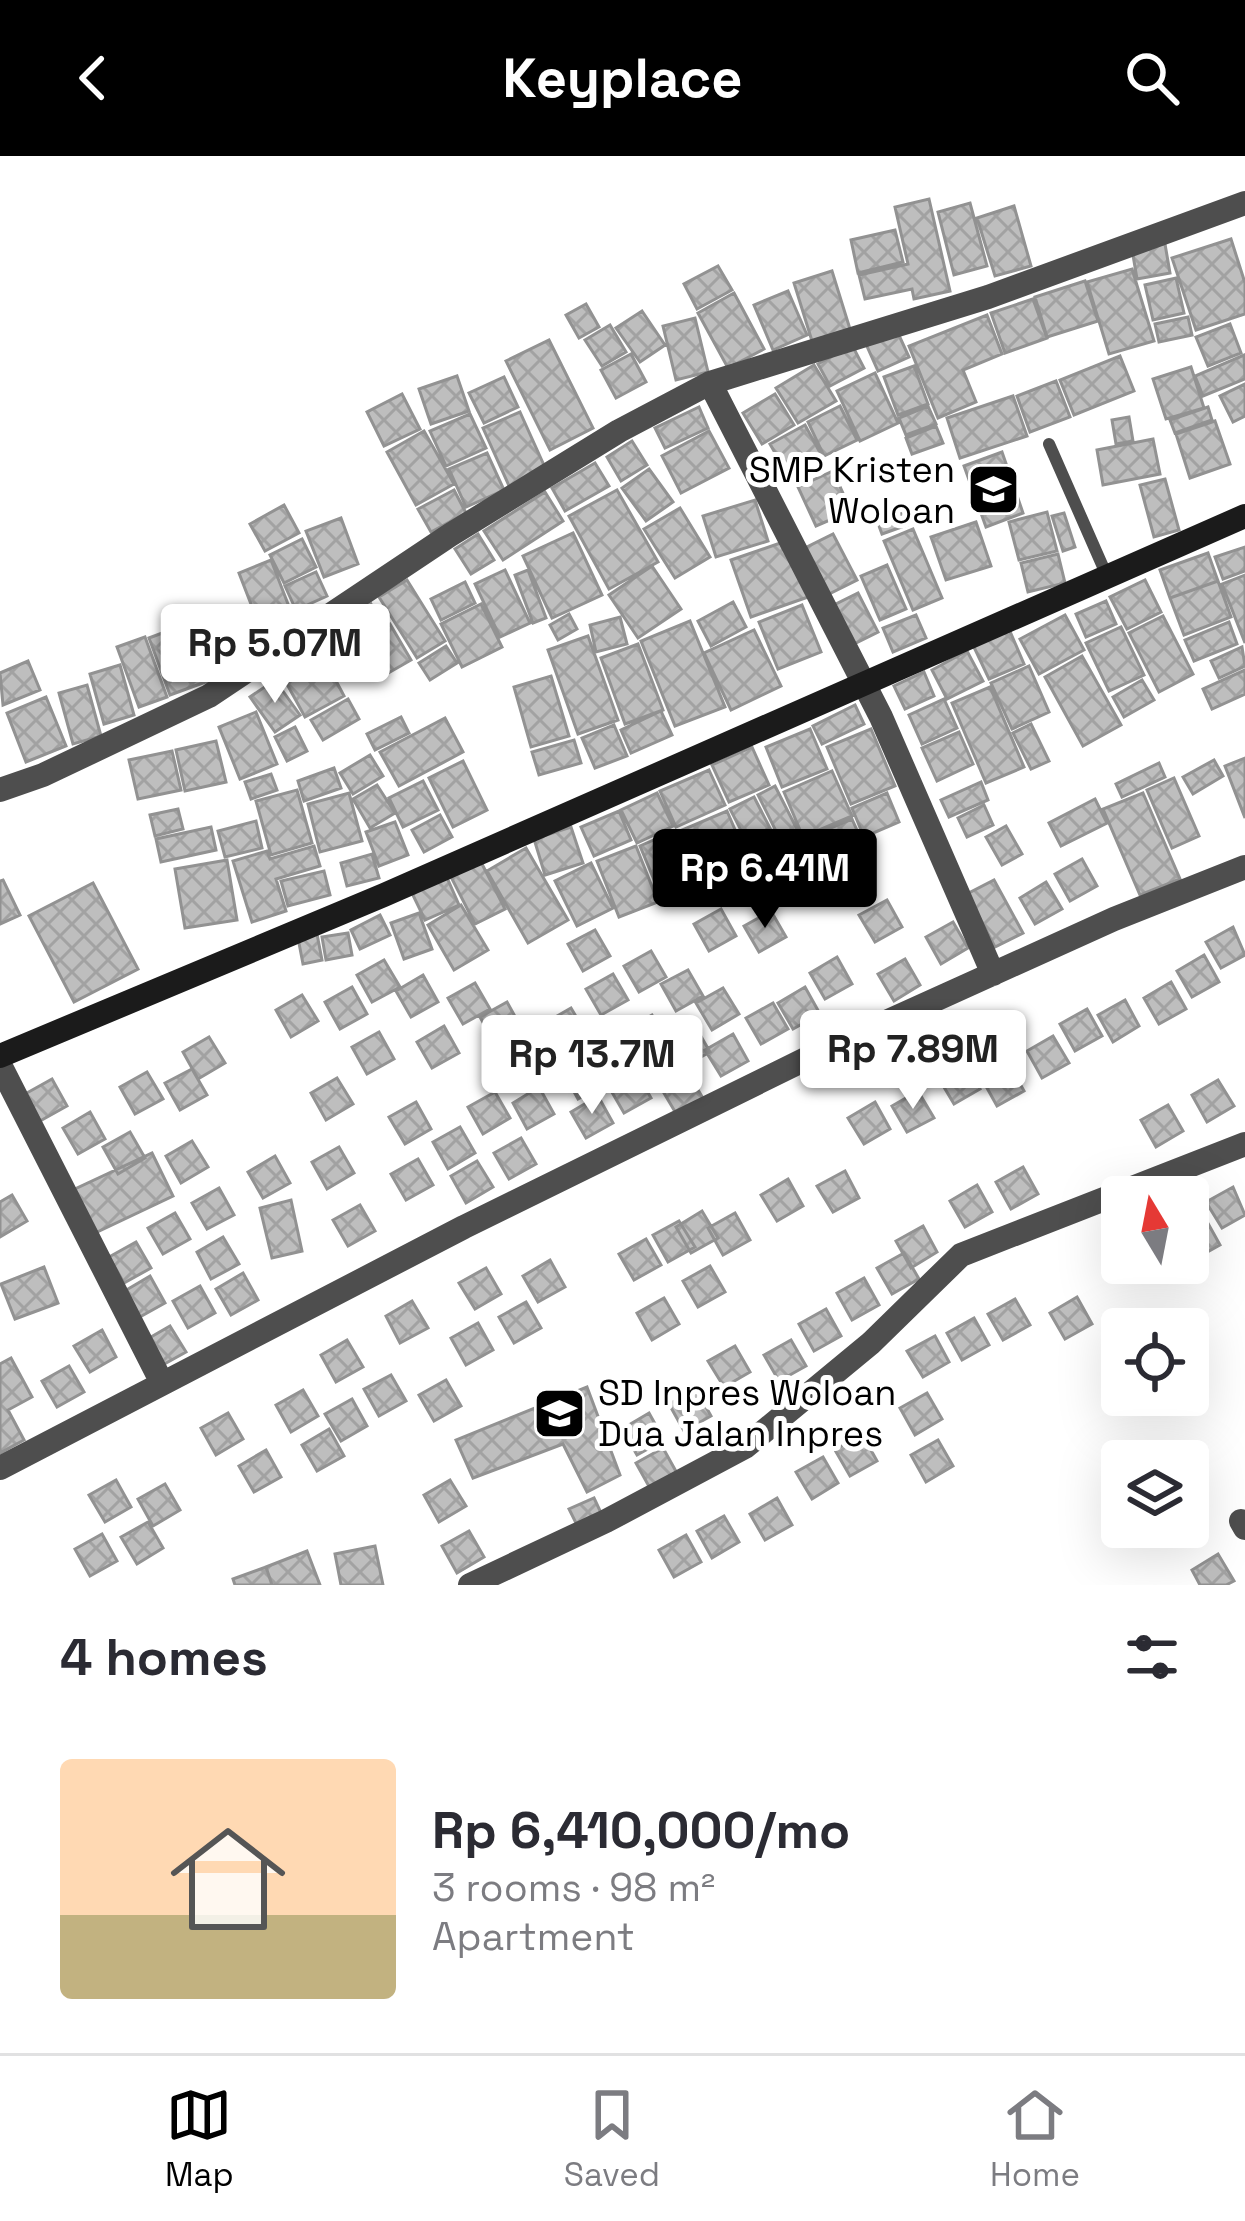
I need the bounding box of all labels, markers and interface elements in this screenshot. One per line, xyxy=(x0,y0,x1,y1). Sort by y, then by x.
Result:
text: Keyplace xyxy=(503,44,742,113)
icon: back xyxy=(60,45,126,111)
icon: search xyxy=(1119,45,1185,111)
place label: SMP Kristen Woloan xyxy=(749,447,955,534)
school or university icon: SMP Kristen Woloan xyxy=(966,462,1022,518)
pin: Rp 5.07M xyxy=(151,604,399,706)
text: Rp 5.07M xyxy=(188,618,362,667)
pin: Rp 6.41M xyxy=(641,829,889,931)
text: Rp 6.41M xyxy=(680,843,850,892)
pin: Rp 7.89M xyxy=(789,1010,1037,1112)
pin: Rp 13.7M xyxy=(468,1015,716,1117)
text: Rp 7.89M xyxy=(827,1024,999,1073)
text: Rp 13.7M xyxy=(508,1029,676,1078)
north arrow xyxy=(1101,1176,1209,1284)
map controls xyxy=(1101,1176,1209,1548)
button: locate xyxy=(1101,1308,1209,1416)
place label: SD Inpres Woloan Dua Jalan Inpres xyxy=(598,1370,896,1457)
school or university icon: SD Inpres Woloan Dua Jalan Inpres xyxy=(531,1385,587,1441)
button: layers xyxy=(1101,1440,1209,1548)
icon: filters xyxy=(1119,1624,1185,1690)
text: 4 homes xyxy=(60,1625,268,1690)
text: Rp 6,410,000/mo xyxy=(432,1798,850,1863)
icon: home xyxy=(156,1807,300,1951)
text: 3 rooms · 98 m² xyxy=(432,1863,715,1912)
text: Apartment xyxy=(432,1912,635,1961)
tab: Map xyxy=(165,2082,234,2196)
tab: Saved xyxy=(564,2082,660,2196)
tab: Home xyxy=(990,2082,1080,2196)

